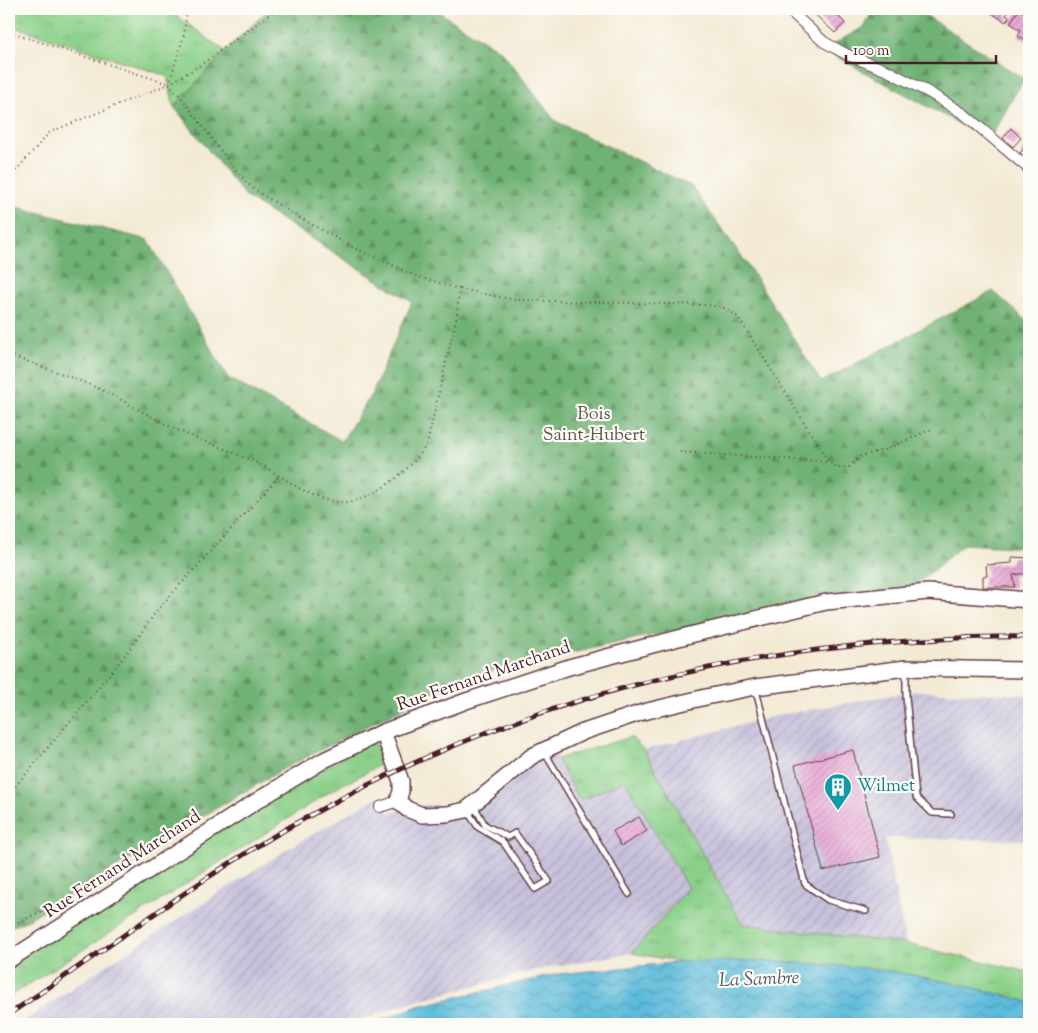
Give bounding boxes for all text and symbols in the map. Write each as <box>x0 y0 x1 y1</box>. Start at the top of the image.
scale bar <box>846 32 996 64</box>
text: 100 m <box>853 41 890 62</box>
park label: Bois Saint-Hubert <box>543 402 645 449</box>
street label: Rue Fernand Marchand <box>394 635 574 719</box>
building icon: Wilmet <box>823 772 853 811</box>
place label: Wilmet <box>857 774 915 800</box>
street label: Rue Fernand Marchand <box>40 805 206 925</box>
water label: La Sambre <box>718 965 800 995</box>

